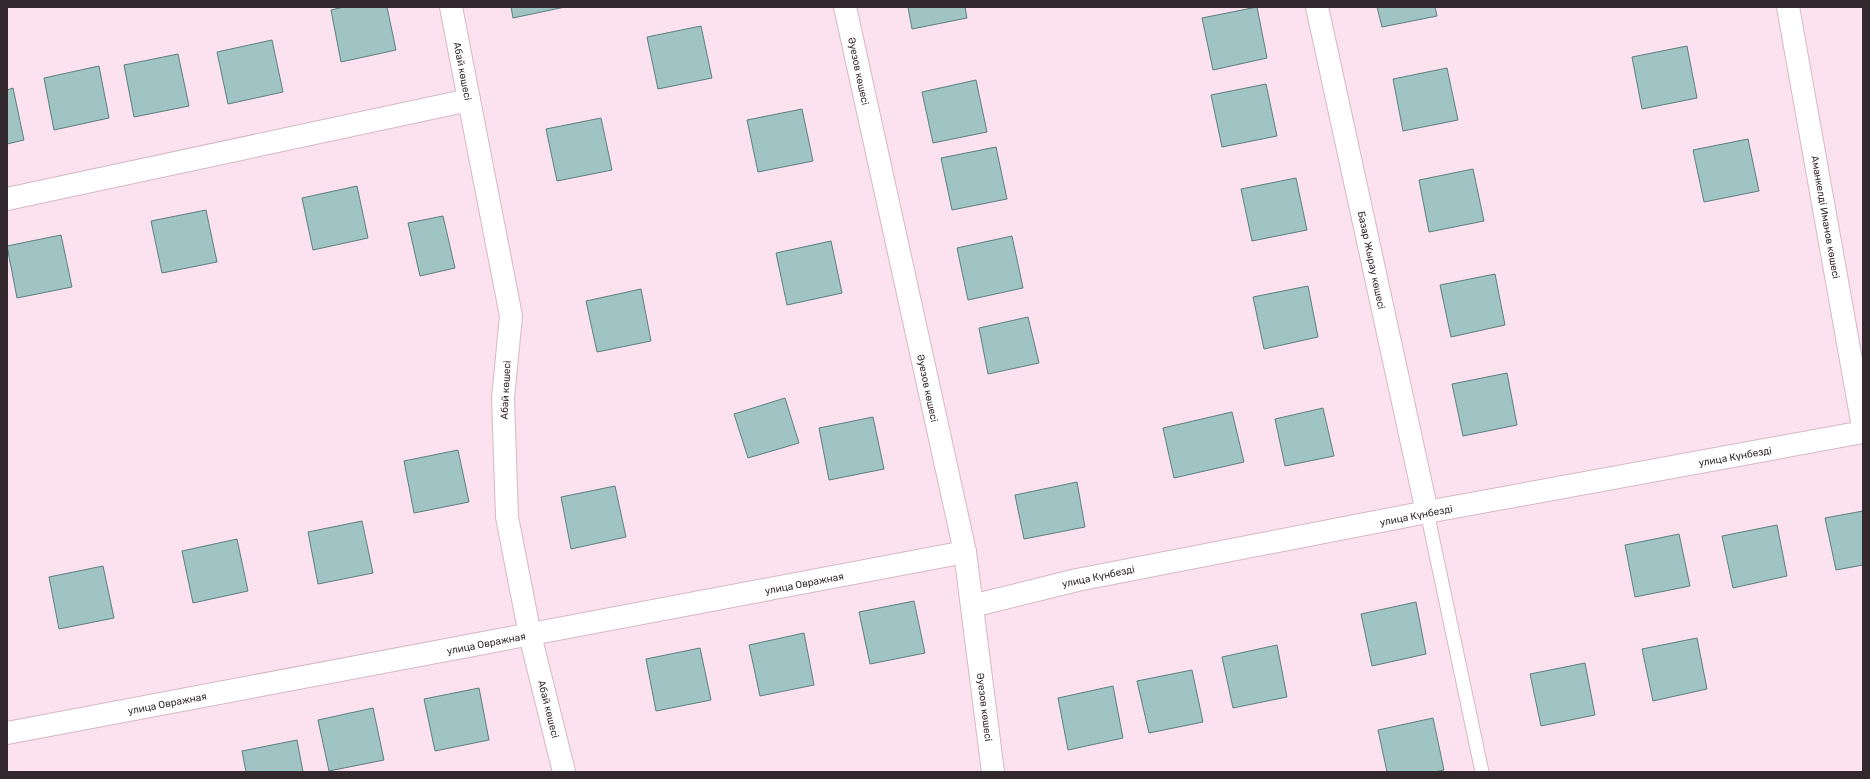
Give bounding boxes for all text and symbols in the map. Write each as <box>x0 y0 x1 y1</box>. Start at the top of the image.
street label: Әуезов көшесі <box>845 36 871 106</box>
street label: Абай көшесі <box>450 41 474 101</box>
street label: Аманкелді Иманов көшесі <box>1808 155 1842 280</box>
street label: Базар Жырау көшесі <box>1355 210 1387 310</box>
street label: Әуезов көшесі <box>914 353 940 423</box>
street label: Абай көшесі <box>498 360 514 420</box>
street label: улица Күнбезді <box>1698 445 1773 469</box>
street label: улица Күнбезді <box>1379 503 1454 529</box>
street label: улица Күнбезді <box>1061 563 1136 591</box>
street label: улица Овражная <box>764 570 845 598</box>
street label: улица Овражная <box>446 630 527 658</box>
street label: Әуезов көшесі <box>974 672 994 742</box>
street label: Абай көшесі <box>535 679 561 739</box>
street label: улица Овражная <box>127 690 208 718</box>

